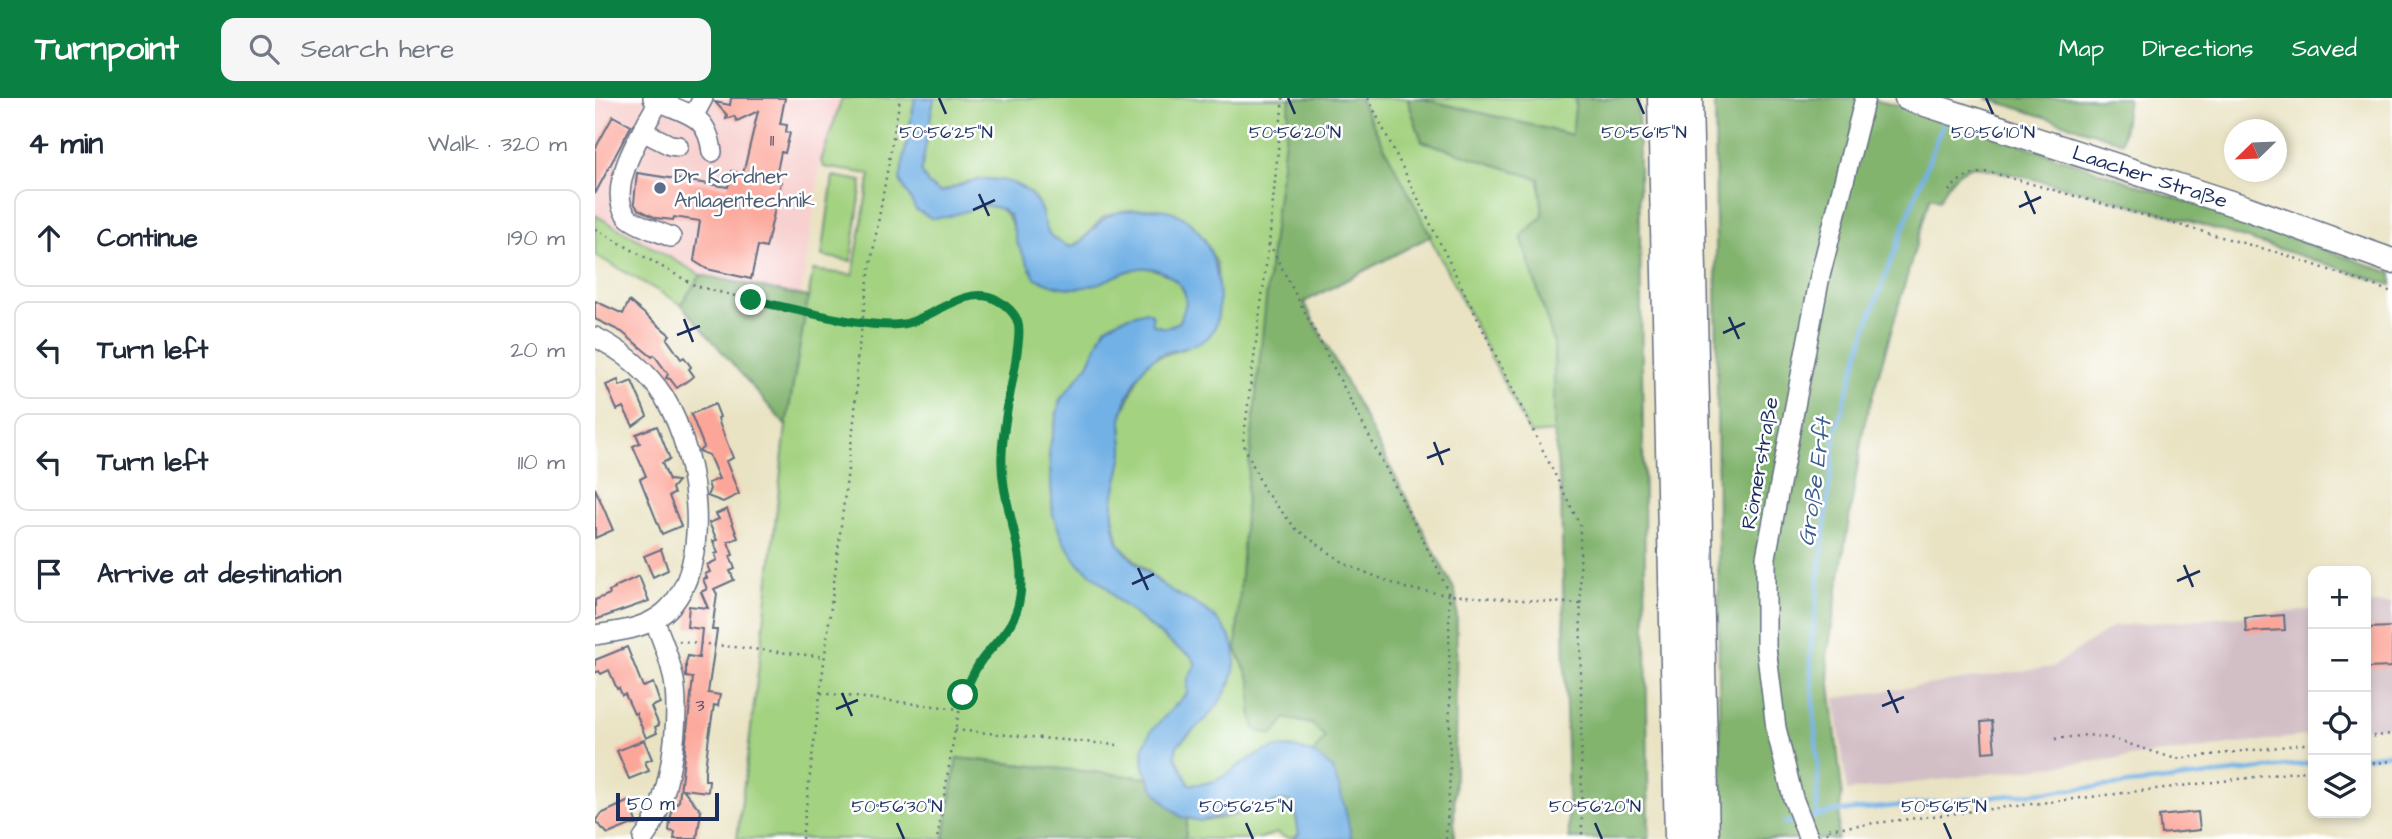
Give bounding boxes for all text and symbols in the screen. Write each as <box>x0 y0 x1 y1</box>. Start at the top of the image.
search box <box>221 18 711 81</box>
text: Turnpoint <box>35 26 179 72</box>
icon: search <box>245 30 283 68</box>
text: Search here <box>301 31 454 67</box>
text: Map <box>2059 32 2104 66</box>
text: Directions <box>2142 32 2254 66</box>
text: Saved <box>2292 32 2357 66</box>
north arrow <box>2224 119 2287 182</box>
text: 50°56'25"N <box>899 120 993 145</box>
text: 50°56'20"N <box>1249 120 1341 145</box>
text: 50°56'15"N <box>1601 120 1687 145</box>
text: 50°56'10"N <box>1951 120 2035 145</box>
text: 4 min <box>28 123 103 165</box>
text: Walk · 320 m <box>428 128 567 160</box>
house number: 11 <box>770 128 774 153</box>
street label: Laacher Straße <box>2069 138 2231 216</box>
place label: Dr Kordner Anlagentechnik <box>674 162 815 217</box>
marker: Dr Kordner Anlagentechnik <box>652 180 668 196</box>
icon: ahead <box>30 219 68 257</box>
text: Continue <box>97 220 198 256</box>
text: 190 m <box>507 222 565 254</box>
route end <box>735 284 766 315</box>
icon: left <box>30 331 68 369</box>
text: Turn left <box>97 332 208 368</box>
text: 20 m <box>510 334 565 366</box>
street label: Römerstraße <box>1734 395 1786 531</box>
water label: Große Erft <box>1790 413 1840 548</box>
icon: left <box>30 443 68 481</box>
text: Turn left <box>97 444 208 480</box>
text: 110 m <box>517 446 565 478</box>
icon: arrive <box>30 555 68 593</box>
text: Arrive at destination <box>97 556 342 592</box>
map controls <box>2308 566 2371 818</box>
button: + <box>2308 566 2371 629</box>
button: − <box>2308 629 2371 692</box>
route start <box>947 679 978 710</box>
button: locate <box>2308 692 2371 755</box>
house number: 3 <box>695 693 705 718</box>
button: layers <box>2308 755 2371 818</box>
scale bar <box>616 790 719 822</box>
text: 50 m <box>627 791 675 818</box>
text: 50°56'30"N <box>851 794 943 819</box>
text: 50°56'25"N <box>1199 794 1293 819</box>
text: 50°56'20"N <box>1549 794 1641 819</box>
text: 50°56'15"N <box>1901 794 1987 819</box>

